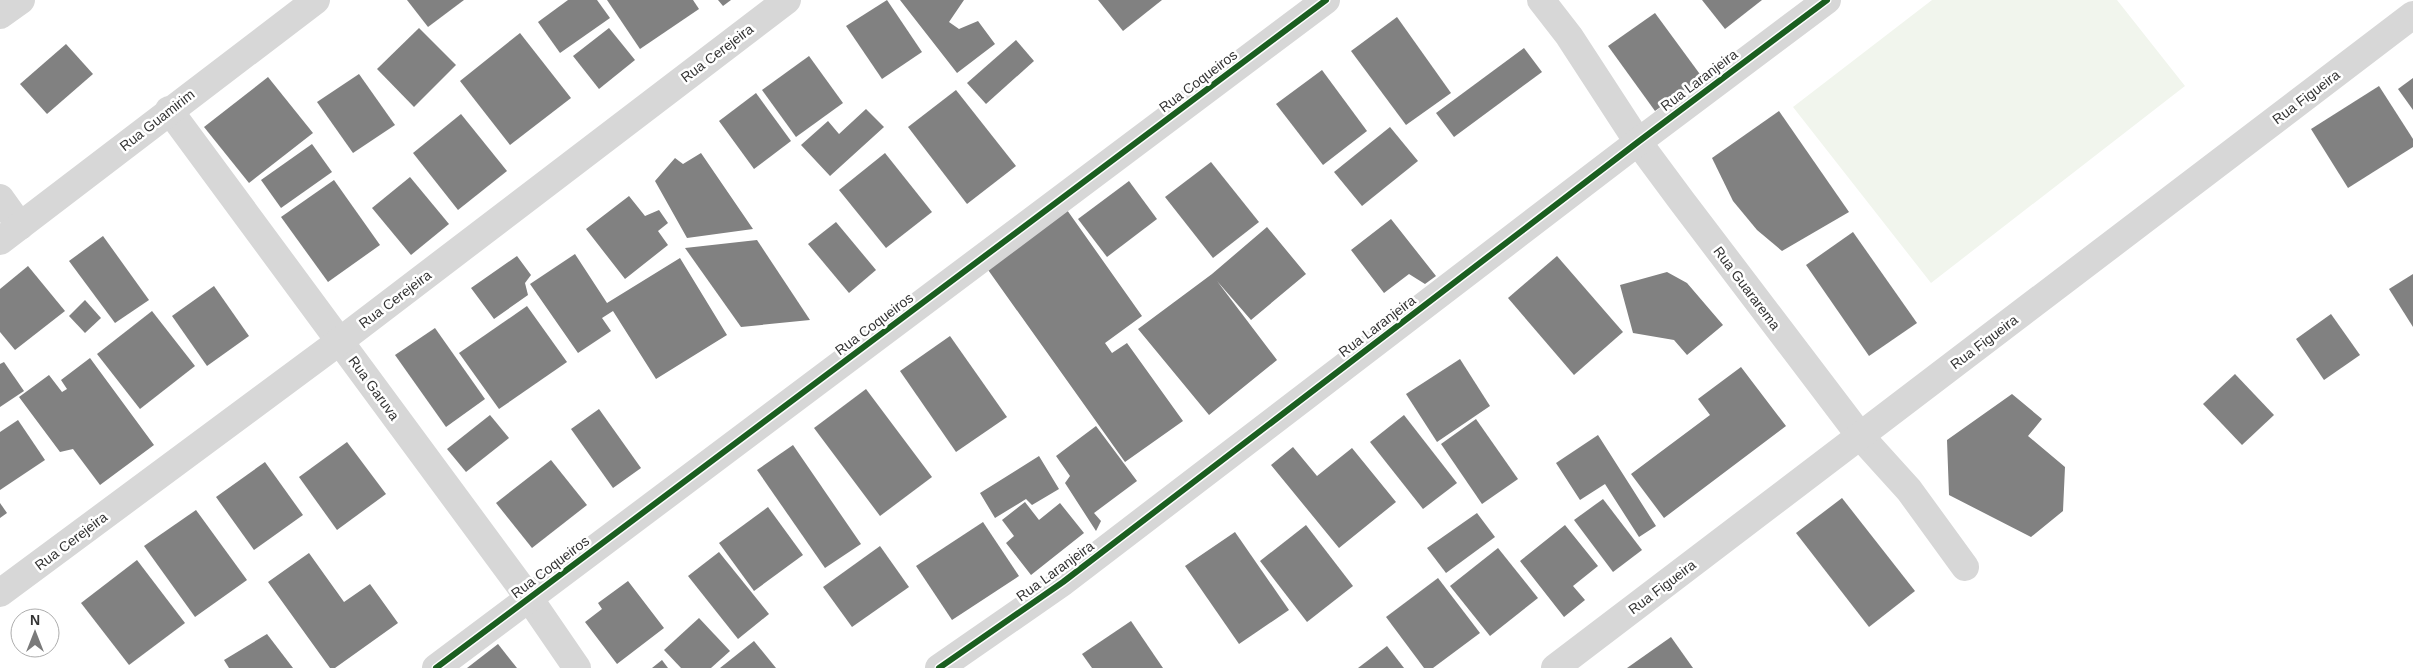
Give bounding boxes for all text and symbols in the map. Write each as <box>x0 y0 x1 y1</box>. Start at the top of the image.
street label: Rua Cerejeira <box>678 20 756 85</box>
street label: Rua Laranjeira <box>1658 46 1741 114</box>
street label: Rua Coqueiros <box>1156 47 1240 115</box>
street label: Rua Figueira <box>2269 66 2343 128</box>
street label: Rua Guamirim <box>117 86 197 154</box>
street label: Rua Guararema <box>1710 243 1784 333</box>
street label: Rua Cerejeira <box>356 266 434 331</box>
street label: Rua Coqueiros <box>832 290 916 358</box>
street label: Rua Laranjeira <box>1336 292 1419 360</box>
street label: Rua Figueira <box>1947 311 2021 373</box>
street label: Rua Garuva <box>345 353 403 423</box>
street label: Rua Cerejeira <box>32 508 110 573</box>
street label: Rua Coqueiros <box>508 533 592 601</box>
street label: Rua Laranjeira <box>1013 537 1097 604</box>
street label: Rua Figueira <box>1625 556 1699 618</box>
north arrow <box>10 608 60 658</box>
text: N <box>30 612 40 628</box>

